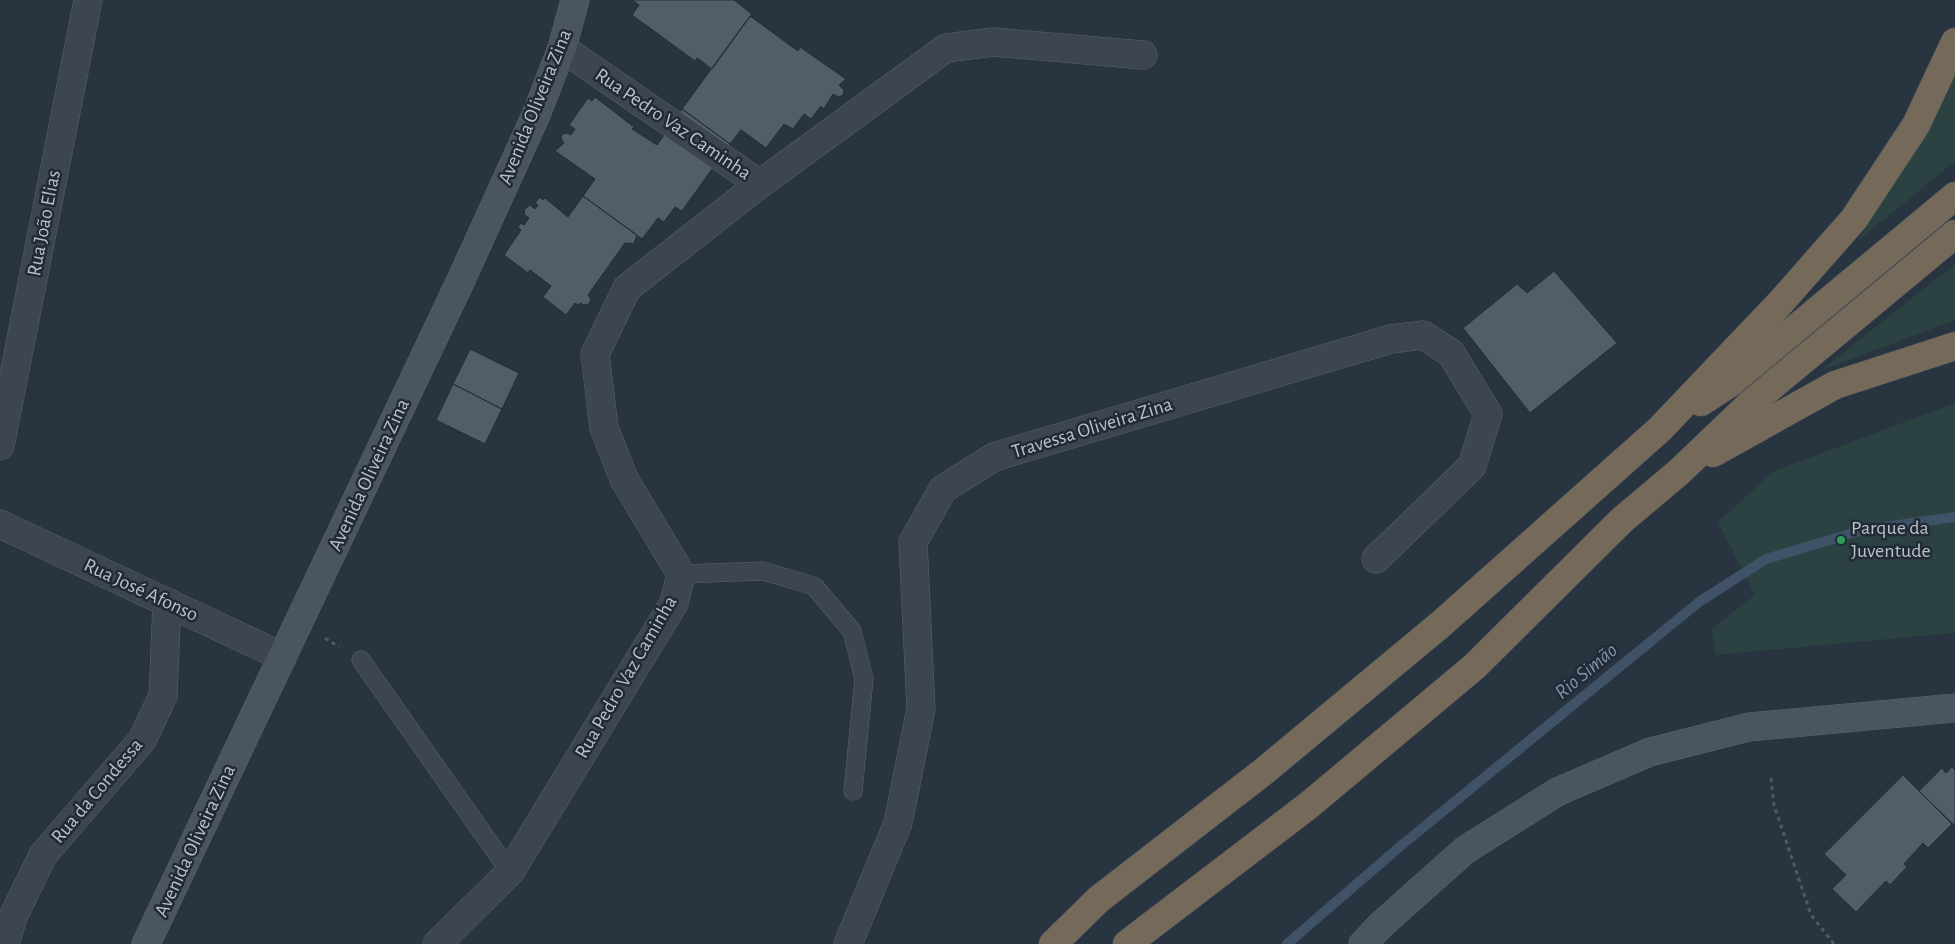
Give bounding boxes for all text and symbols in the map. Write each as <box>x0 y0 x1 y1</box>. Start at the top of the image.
street label: Avenida Oliveira Zina <box>495 27 575 187</box>
street label: Rua Pedro Vaz Caminha <box>591 64 755 184</box>
street label: Rua João Elias <box>24 168 64 278</box>
street label: Travessa Oliveira Zina <box>1009 394 1175 462</box>
street label: Avenida Oliveira Zina <box>325 396 413 554</box>
place label: Parque da Juventude <box>1851 518 1931 561</box>
marker: Parque da Juventude <box>1835 534 1847 546</box>
street label: Rua José Afonso <box>81 555 201 625</box>
street label: Rua Pedro Vaz Caminha <box>571 593 681 761</box>
water label: Rio Simão <box>1551 639 1621 703</box>
street label: Rua da Condessa <box>48 735 146 847</box>
street label: Avenida Oliveira Zina <box>151 762 239 920</box>

